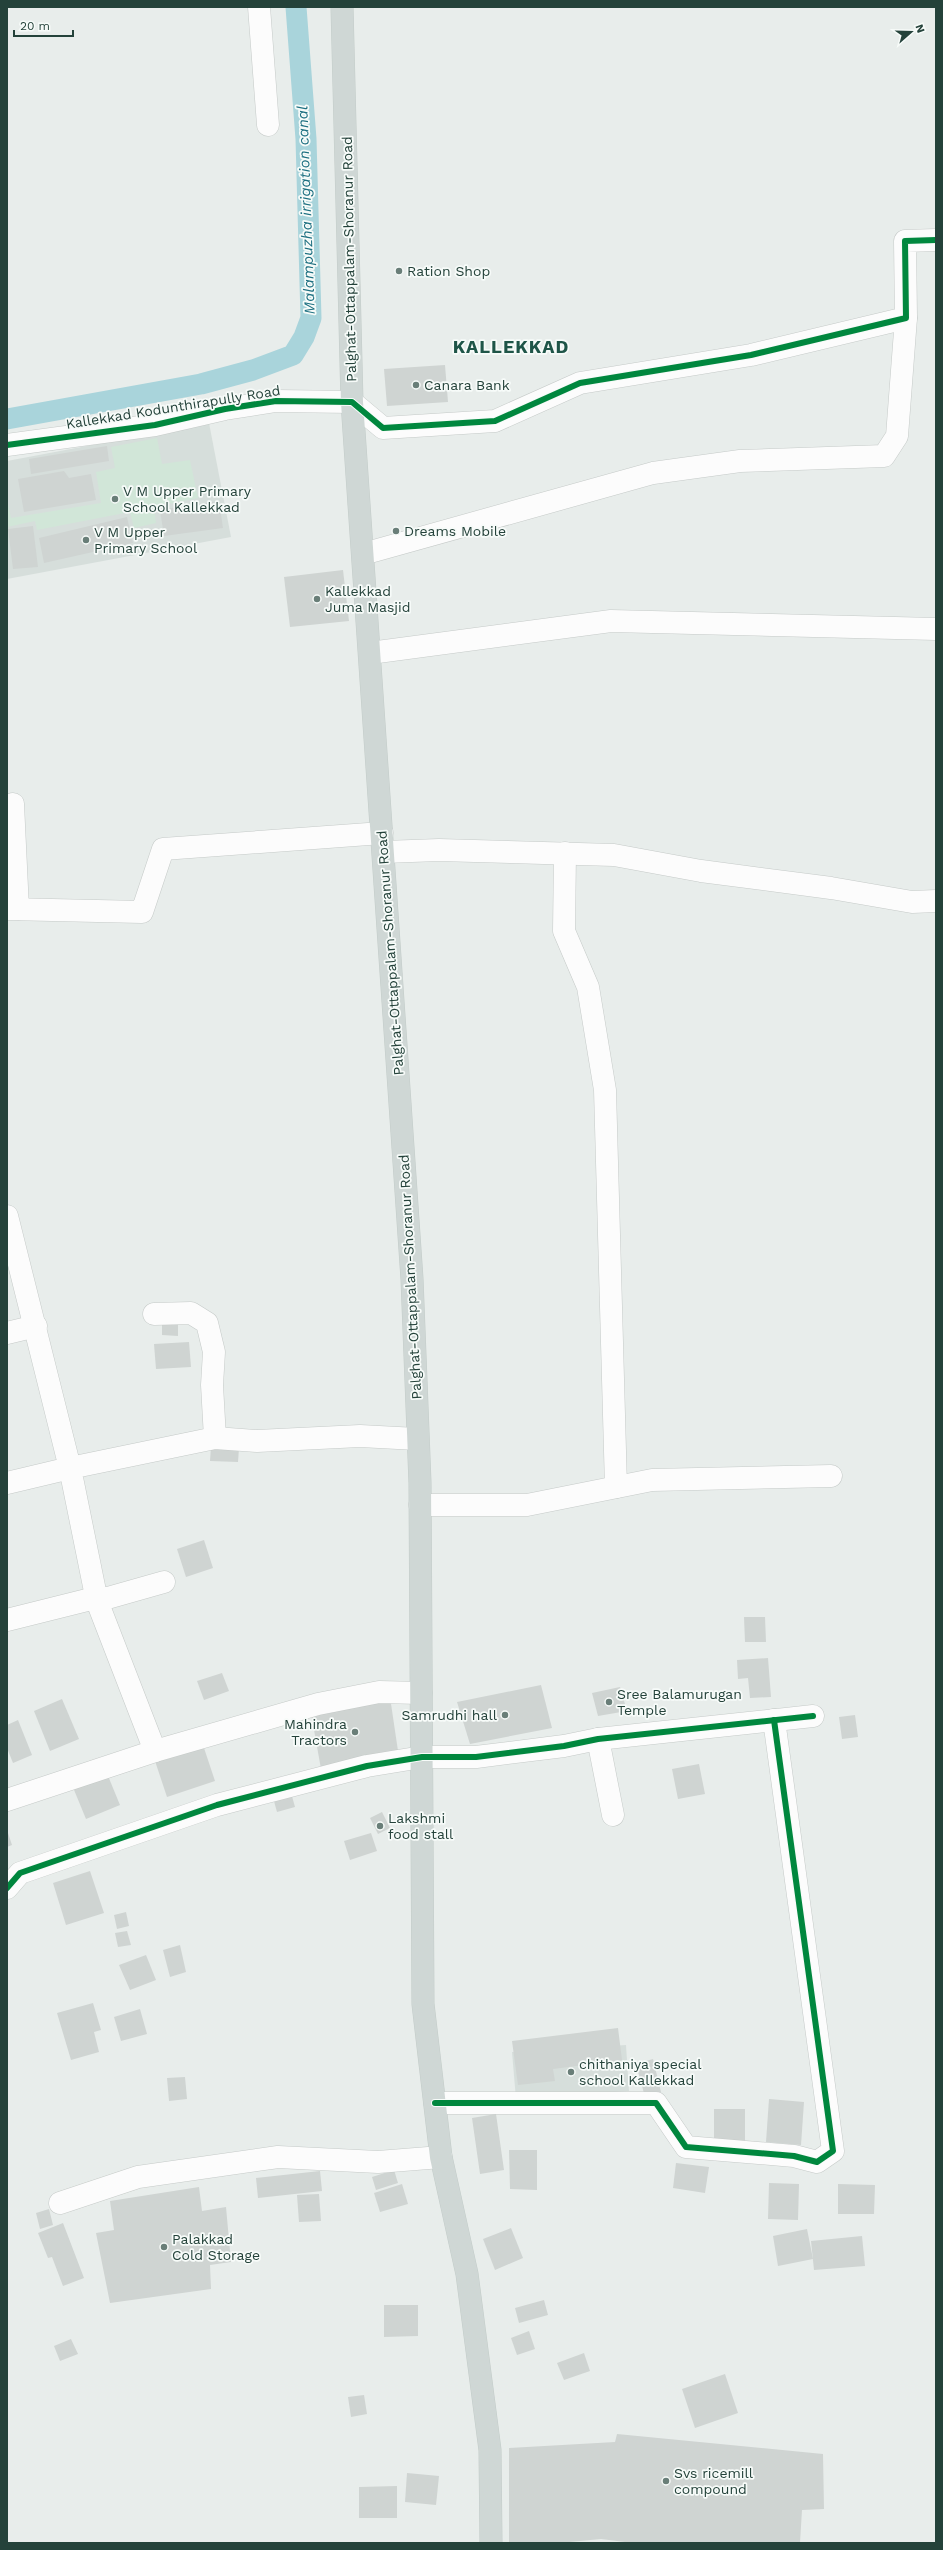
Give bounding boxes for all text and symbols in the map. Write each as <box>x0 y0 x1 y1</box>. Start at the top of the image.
scale bar <box>14 12 73 38</box>
north arrow <box>891 12 931 52</box>
text: 20 m <box>20 19 50 33</box>
text: N <box>912 23 927 35</box>
water label: Malampuzha irrigation canal <box>293 105 319 315</box>
street label: Palghat-Ottappalam-Shoranur Road <box>339 136 359 382</box>
place label: Ration Shop <box>407 263 490 279</box>
marker: Ration Shop <box>394 266 404 276</box>
district label: KALLEKKAD <box>453 336 569 357</box>
place label: Canara Bank <box>424 377 510 393</box>
marker: Canara Bank <box>411 380 421 390</box>
street label: Kallekkad Kodunthirapully Road <box>65 382 281 432</box>
place label: V M Upper Primary School Kallekkad <box>123 483 252 515</box>
marker: V M Upper Primary School Kallekkad <box>110 494 120 504</box>
place label: Dreams Mobile <box>404 523 506 539</box>
place label: V M Upper Primary School <box>94 524 198 556</box>
marker: Dreams Mobile <box>391 526 401 536</box>
marker: V M Upper Primary School <box>81 535 91 545</box>
place label: Kallekkad Juma Masjid <box>325 583 411 615</box>
marker: Kallekkad Juma Masjid <box>312 594 322 604</box>
street label: Palghat-Ottappalam-Shoranur Road <box>373 830 407 1076</box>
street label: Palghat-Ottappalam-Shoranur Road <box>396 1154 424 1400</box>
place label: Sree Balamurugan Temple <box>617 1686 742 1718</box>
marker: Sree Balamurugan Temple <box>604 1697 614 1707</box>
place label: Samrudhi hall <box>401 1707 498 1723</box>
marker: Samrudhi hall <box>500 1710 510 1720</box>
place label: Mahindra Tractors <box>284 1716 347 1748</box>
marker: Mahindra Tractors <box>350 1727 360 1737</box>
place label: Lakshmi food stall <box>388 1810 454 1842</box>
marker: Lakshmi food stall <box>375 1821 385 1831</box>
place label: chithaniya special school Kallekkad <box>579 2056 702 2088</box>
marker: chithaniya special school Kallekkad <box>566 2067 576 2077</box>
place label: Palakkad Cold Storage <box>172 2231 260 2263</box>
marker: Palakkad Cold Storage <box>159 2242 169 2252</box>
place label: Svs ricemill compound <box>674 2465 754 2497</box>
marker: Svs ricemill compound <box>661 2476 671 2486</box>

